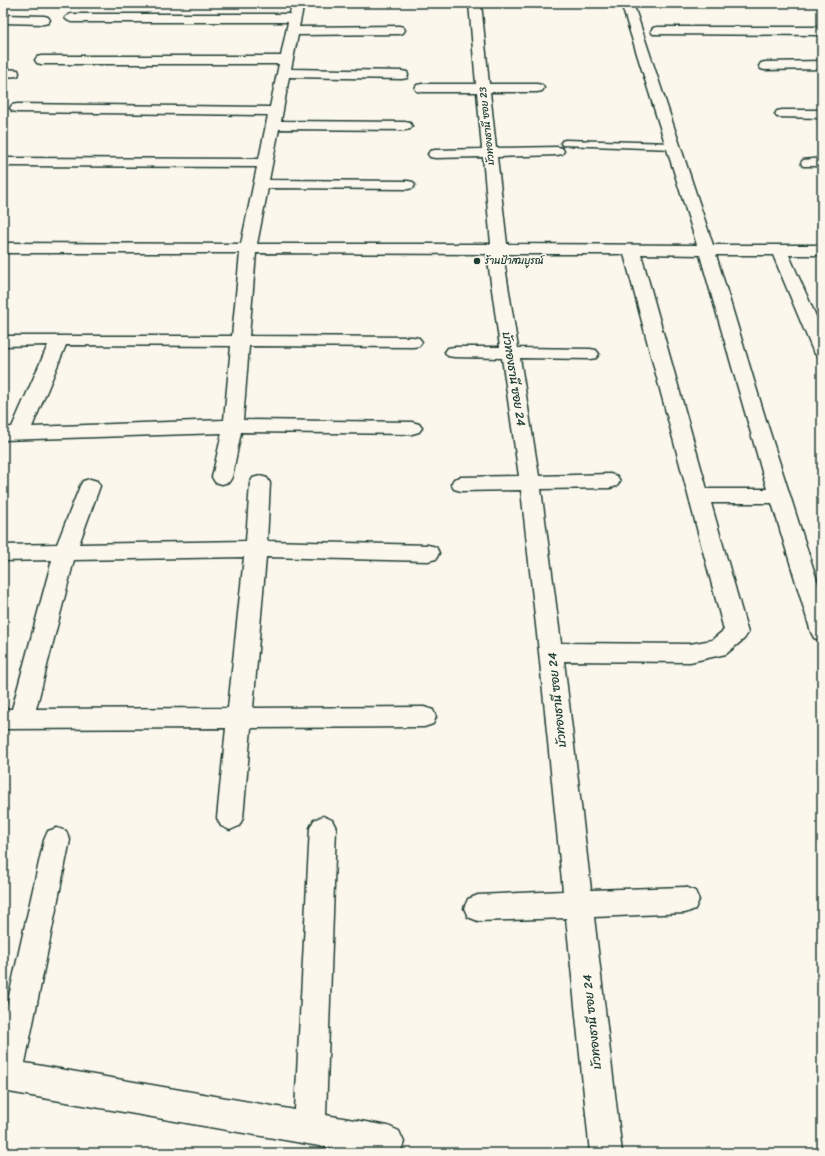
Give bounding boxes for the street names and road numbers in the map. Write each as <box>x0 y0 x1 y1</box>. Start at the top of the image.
street label: บัวทองธานี ซอย 23 <box>474 85 500 166</box>
street label: บัวทองธานี ซอย 24 <box>496 330 532 428</box>
street label: บัวทองธานี ซอย 24 <box>541 651 573 749</box>
street label: บัวทองธานี ซอย 24 <box>576 973 608 1071</box>

